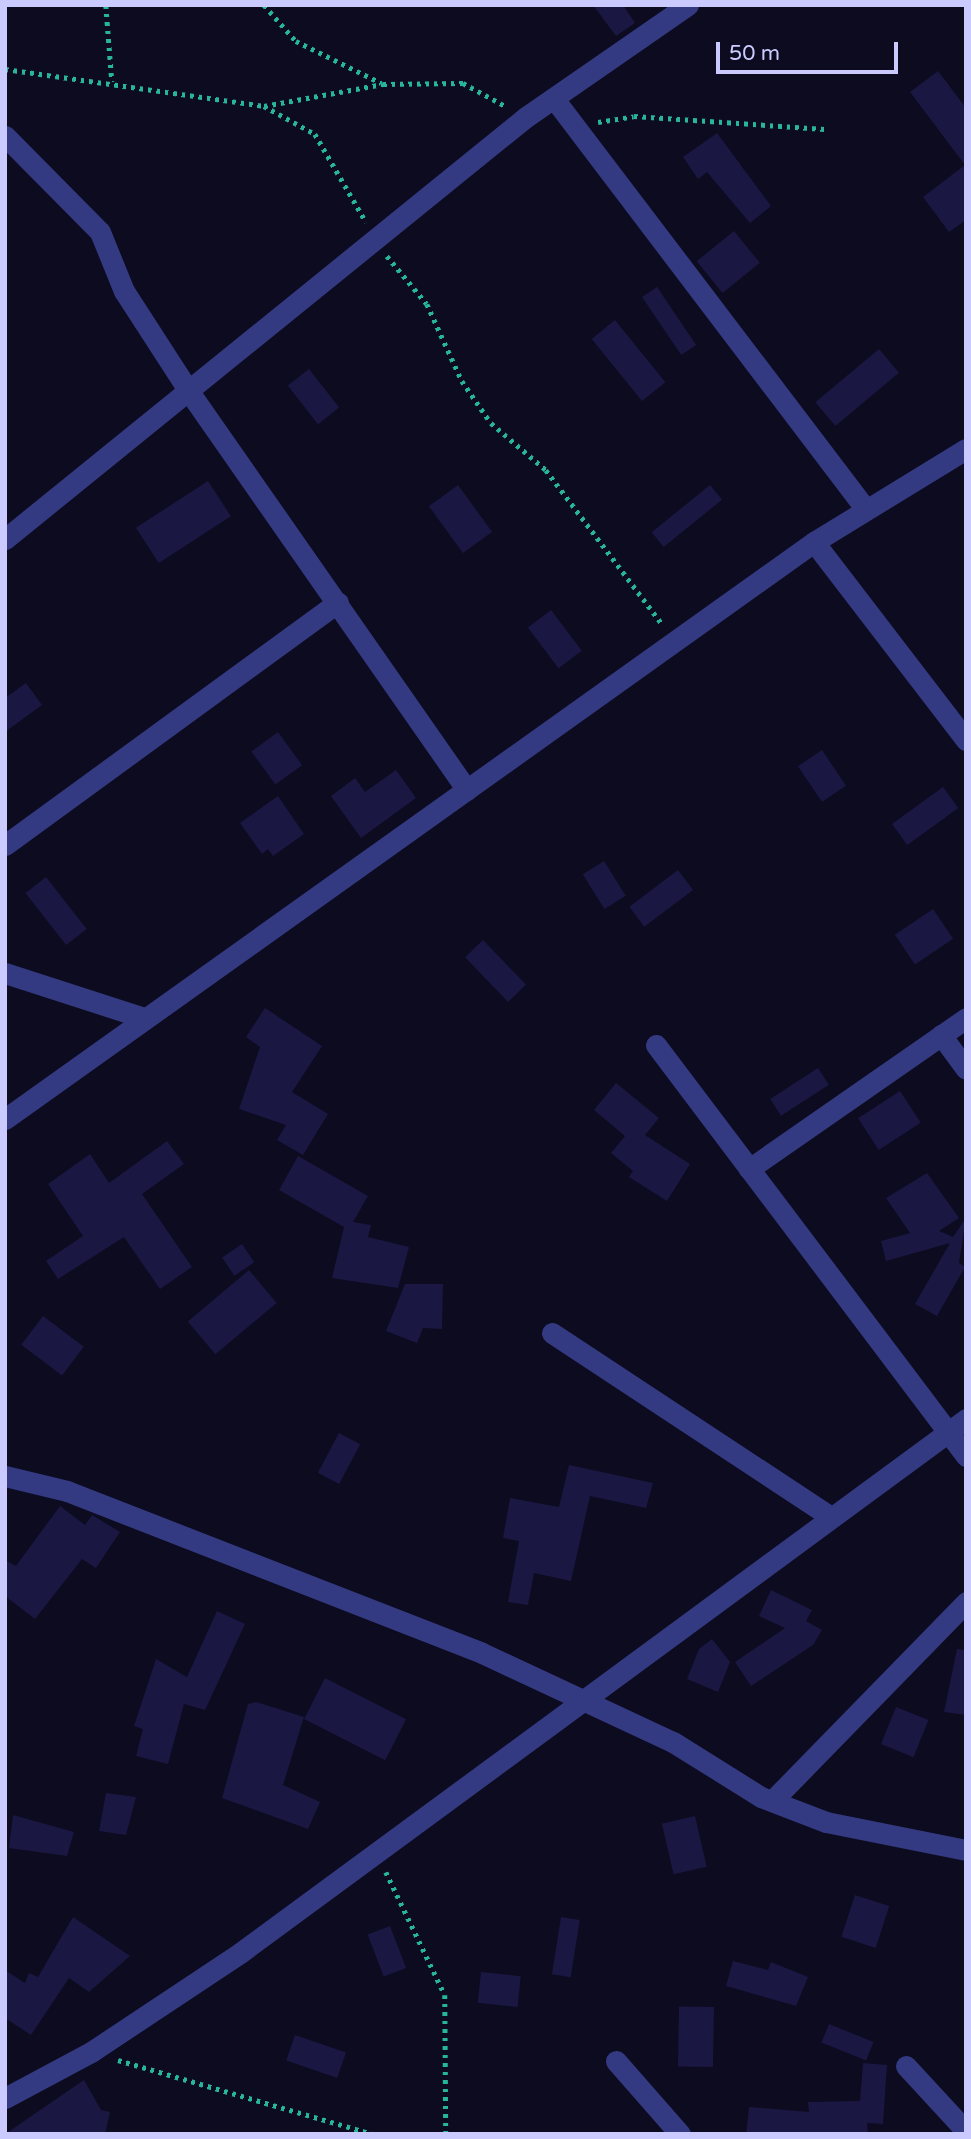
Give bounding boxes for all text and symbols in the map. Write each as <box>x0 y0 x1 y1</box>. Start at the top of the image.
scale bar <box>719 28 901 72</box>
text: 50 m <box>729 41 780 66</box>

